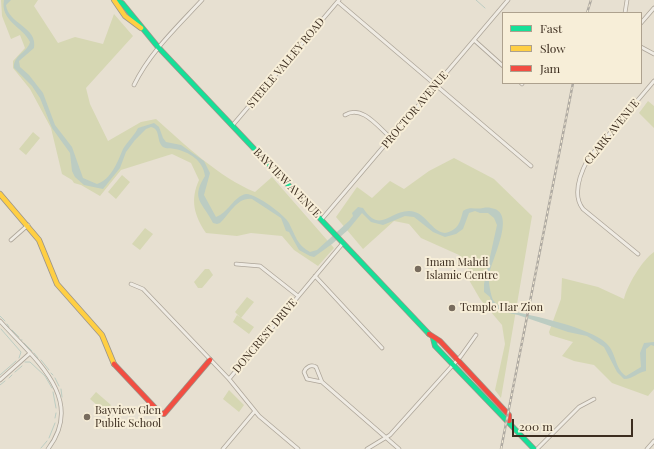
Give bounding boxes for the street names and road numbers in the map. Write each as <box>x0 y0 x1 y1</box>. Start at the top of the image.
street label: STEELE VALLEY ROAD <box>244 15 328 111</box>
street label: PROCTOR AVENUE <box>379 69 451 151</box>
street label: CLARK AVENUE <box>582 97 642 167</box>
street label: BAYVIEW AVENUE <box>250 145 324 221</box>
street label: DONCREST DRIVE <box>230 296 300 376</box>

